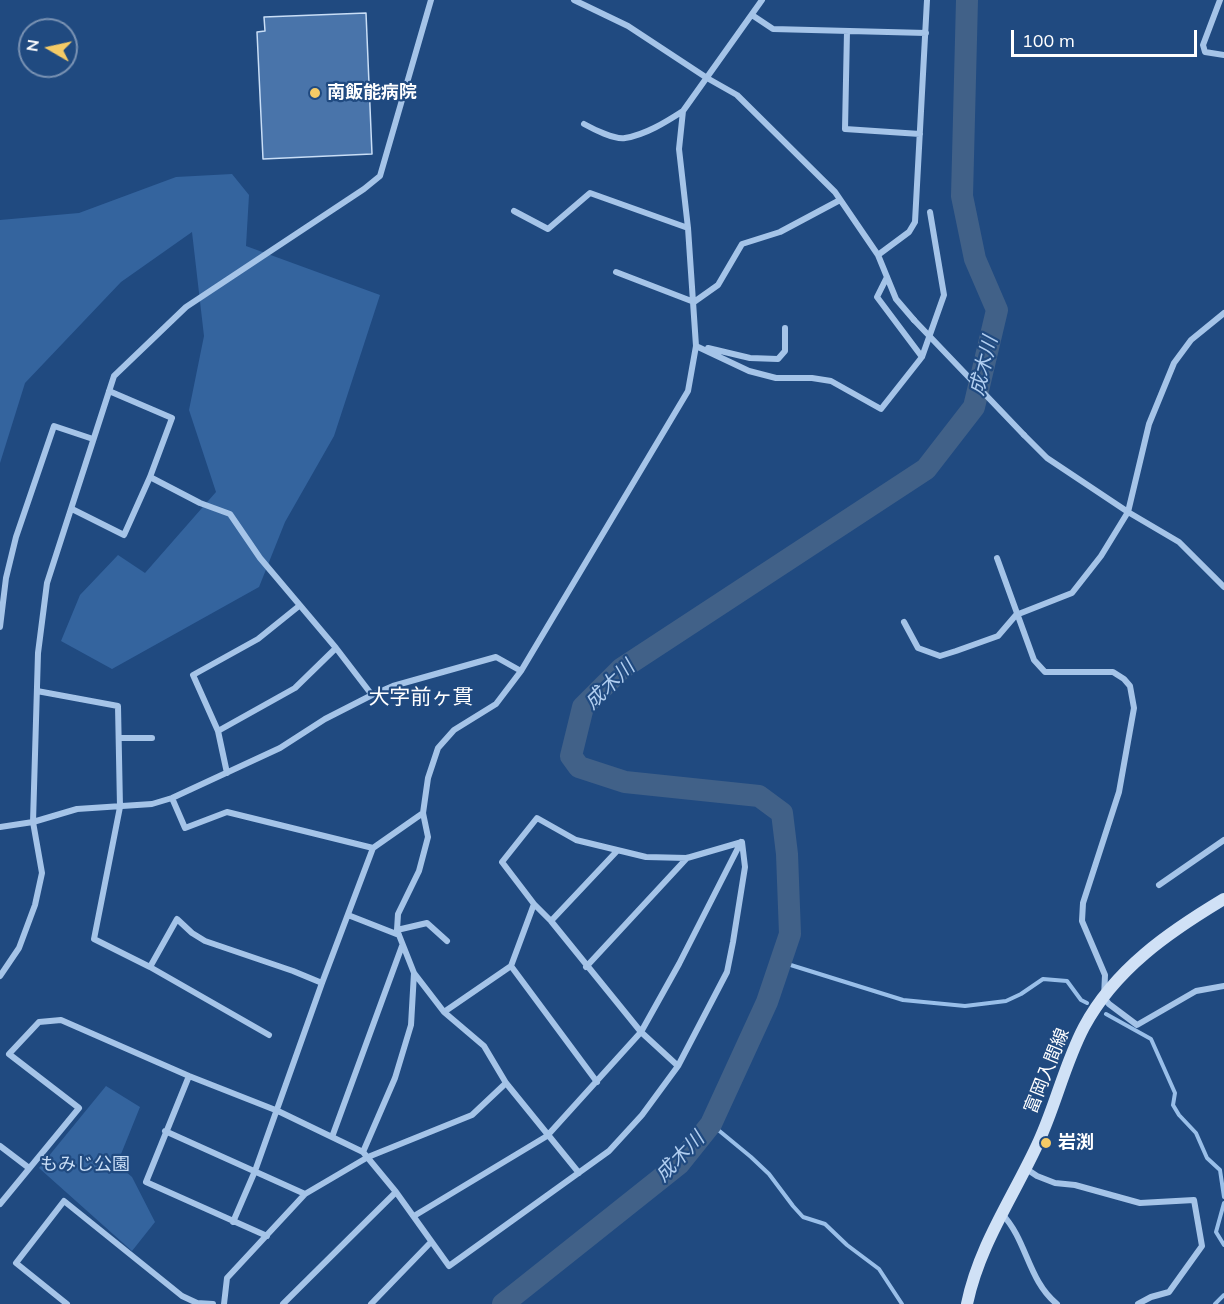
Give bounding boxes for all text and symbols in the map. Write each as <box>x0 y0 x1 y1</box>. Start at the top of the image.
north arrow <box>18 18 78 78</box>
scale bar <box>1014 18 1200 56</box>
text: 100 m <box>1022 29 1075 52</box>
text: N <box>21 38 43 53</box>
place label: 南飯能病院 <box>327 82 417 104</box>
marker: 南飯能病院 <box>308 86 322 100</box>
water label: 成木川 <box>965 334 1003 398</box>
water label: 成木川 <box>580 656 640 714</box>
district label: 大字前ヶ貫 <box>369 685 473 711</box>
street label: 富岡入間線 <box>1020 1025 1074 1117</box>
water label: 成木川 <box>651 1127 709 1187</box>
place label: 岩渕 <box>1058 1132 1094 1154</box>
marker: 岩渕 <box>1039 1136 1053 1150</box>
park label: もみじ公園 <box>40 1154 130 1176</box>

